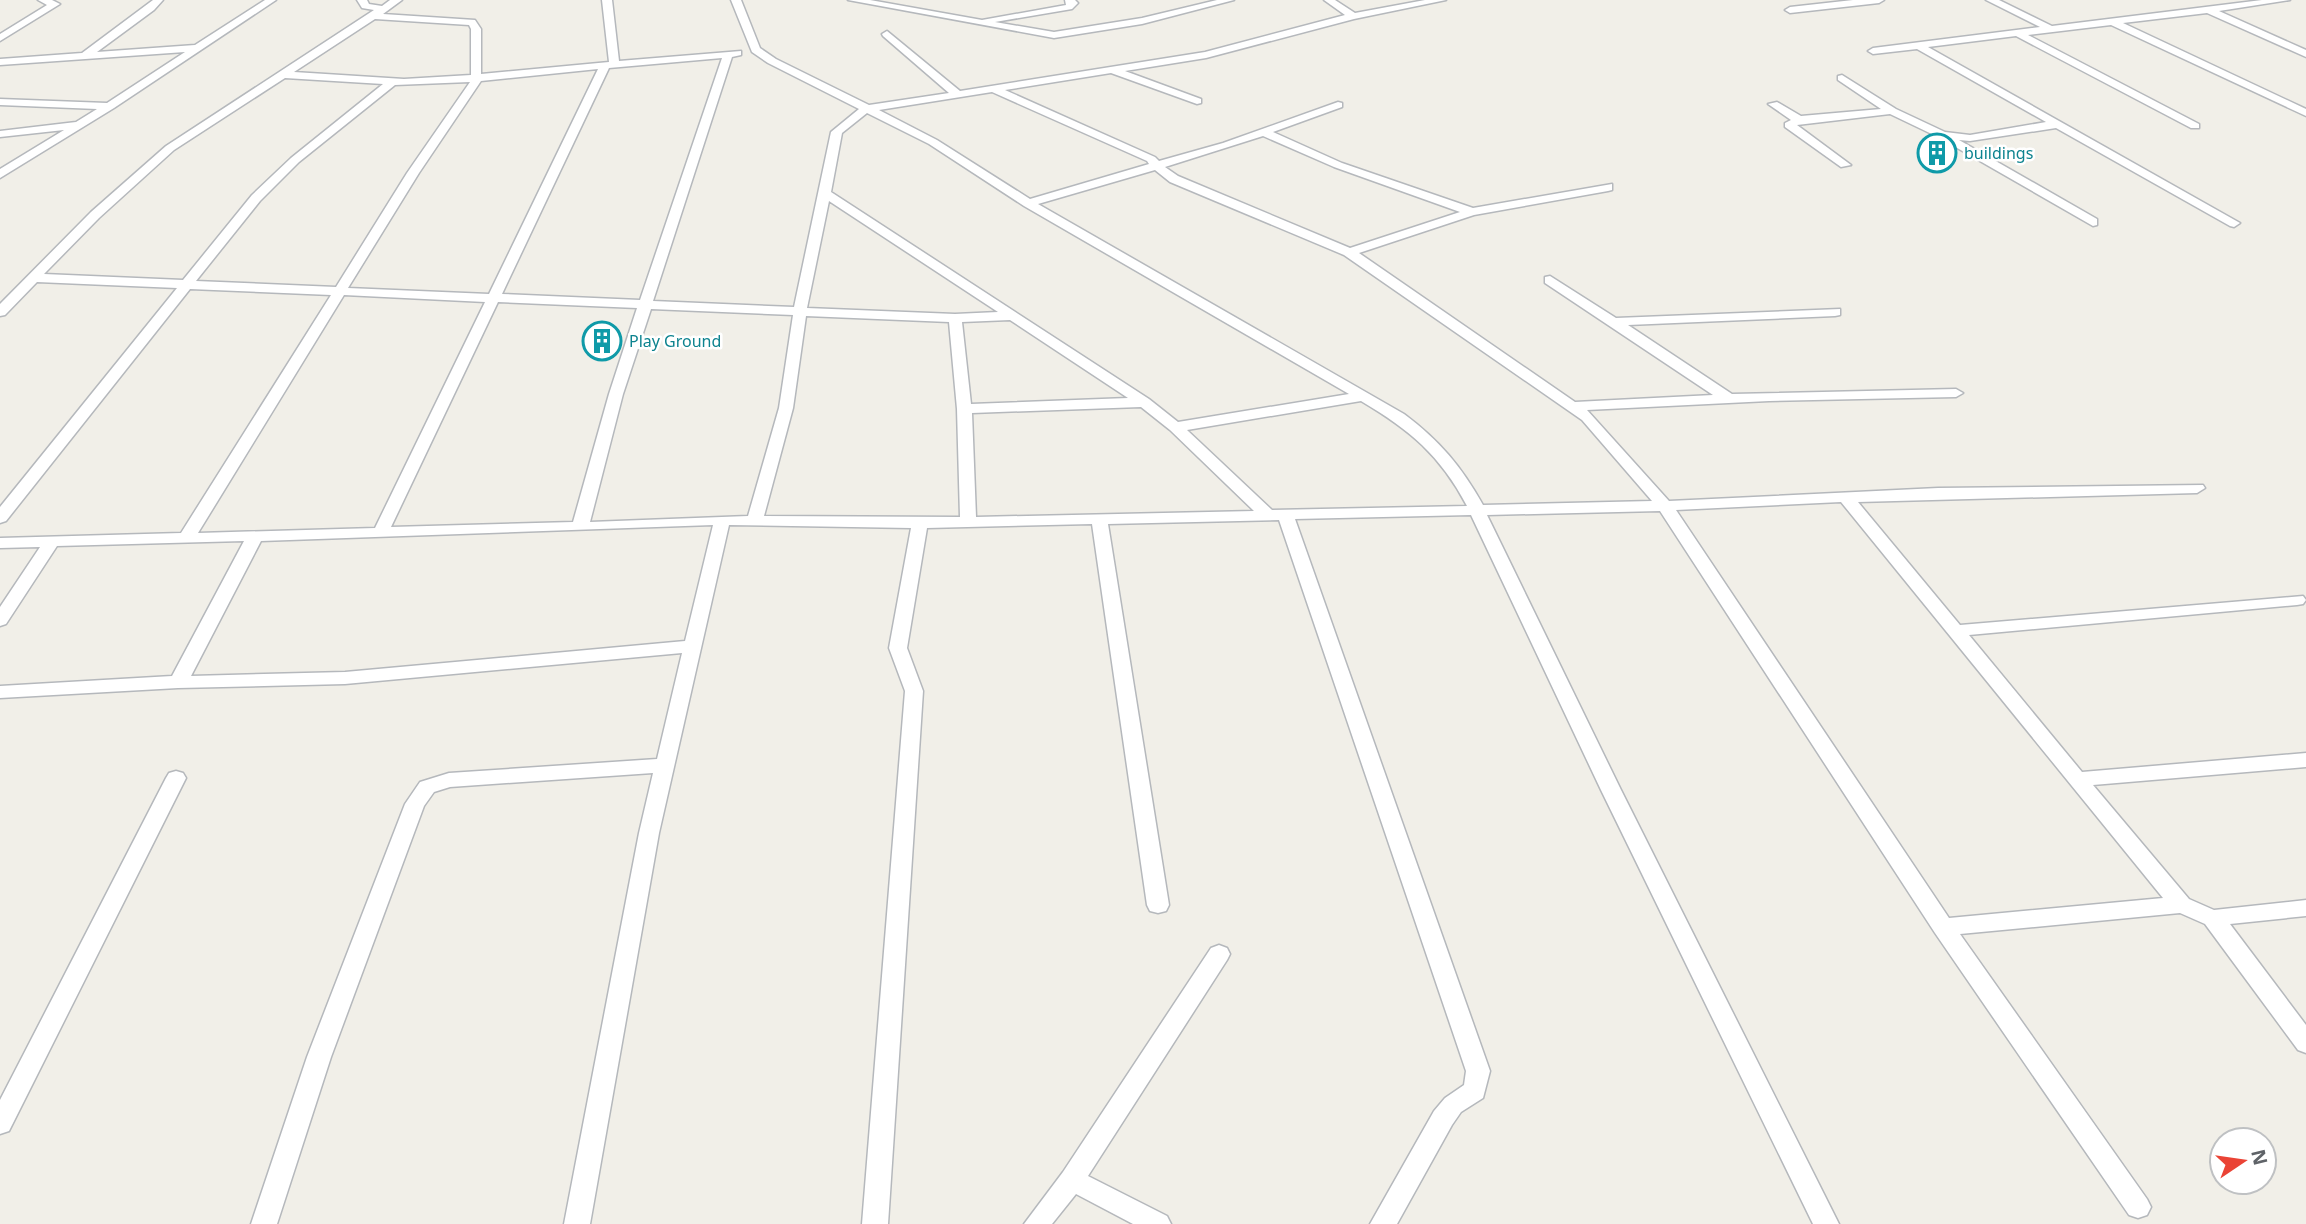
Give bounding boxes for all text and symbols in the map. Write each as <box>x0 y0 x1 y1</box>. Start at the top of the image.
building icon: buildings <box>1916 132 1958 174</box>
place label: buildings <box>1964 142 2033 164</box>
building icon: Play Ground <box>581 320 623 362</box>
place label: Play Ground <box>629 330 721 352</box>
north arrow <box>2208 1126 2278 1196</box>
text: N <box>2245 1147 2274 1168</box>

